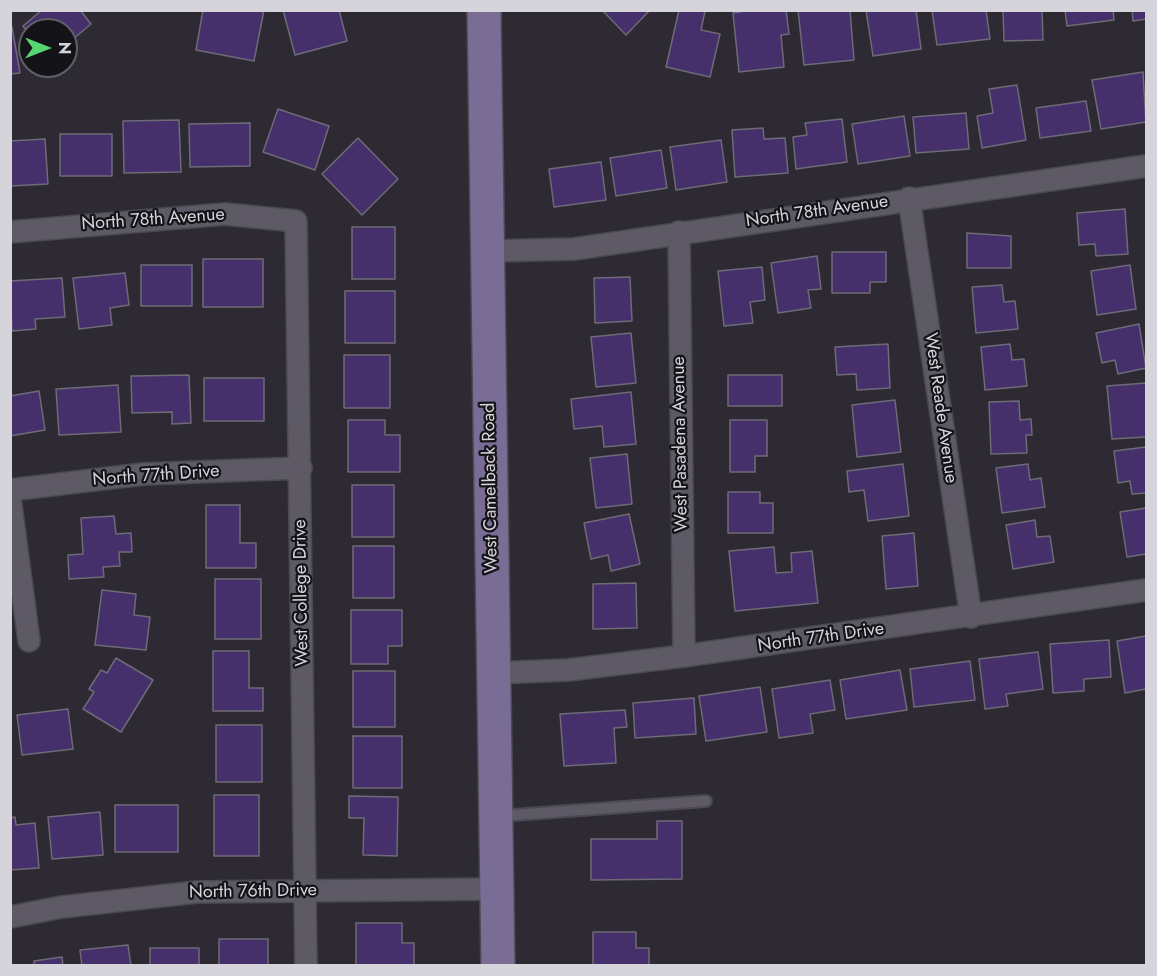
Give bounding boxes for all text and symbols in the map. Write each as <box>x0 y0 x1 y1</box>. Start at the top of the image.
north arrow <box>18 18 78 78</box>
text: N <box>53 42 76 54</box>
street label: North 78th Avenue <box>744 191 890 233</box>
street label: North 78th Avenue <box>81 204 225 236</box>
street label: West Reade Avenue <box>919 331 961 485</box>
street label: West Pasadena Avenue <box>669 356 693 532</box>
street label: West Camelback Road <box>479 402 503 574</box>
street label: North 77th Drive <box>92 461 220 491</box>
street label: West College Drive <box>290 519 314 667</box>
street label: North 77th Drive <box>757 618 885 658</box>
street label: North 76th Drive <box>189 880 317 904</box>

